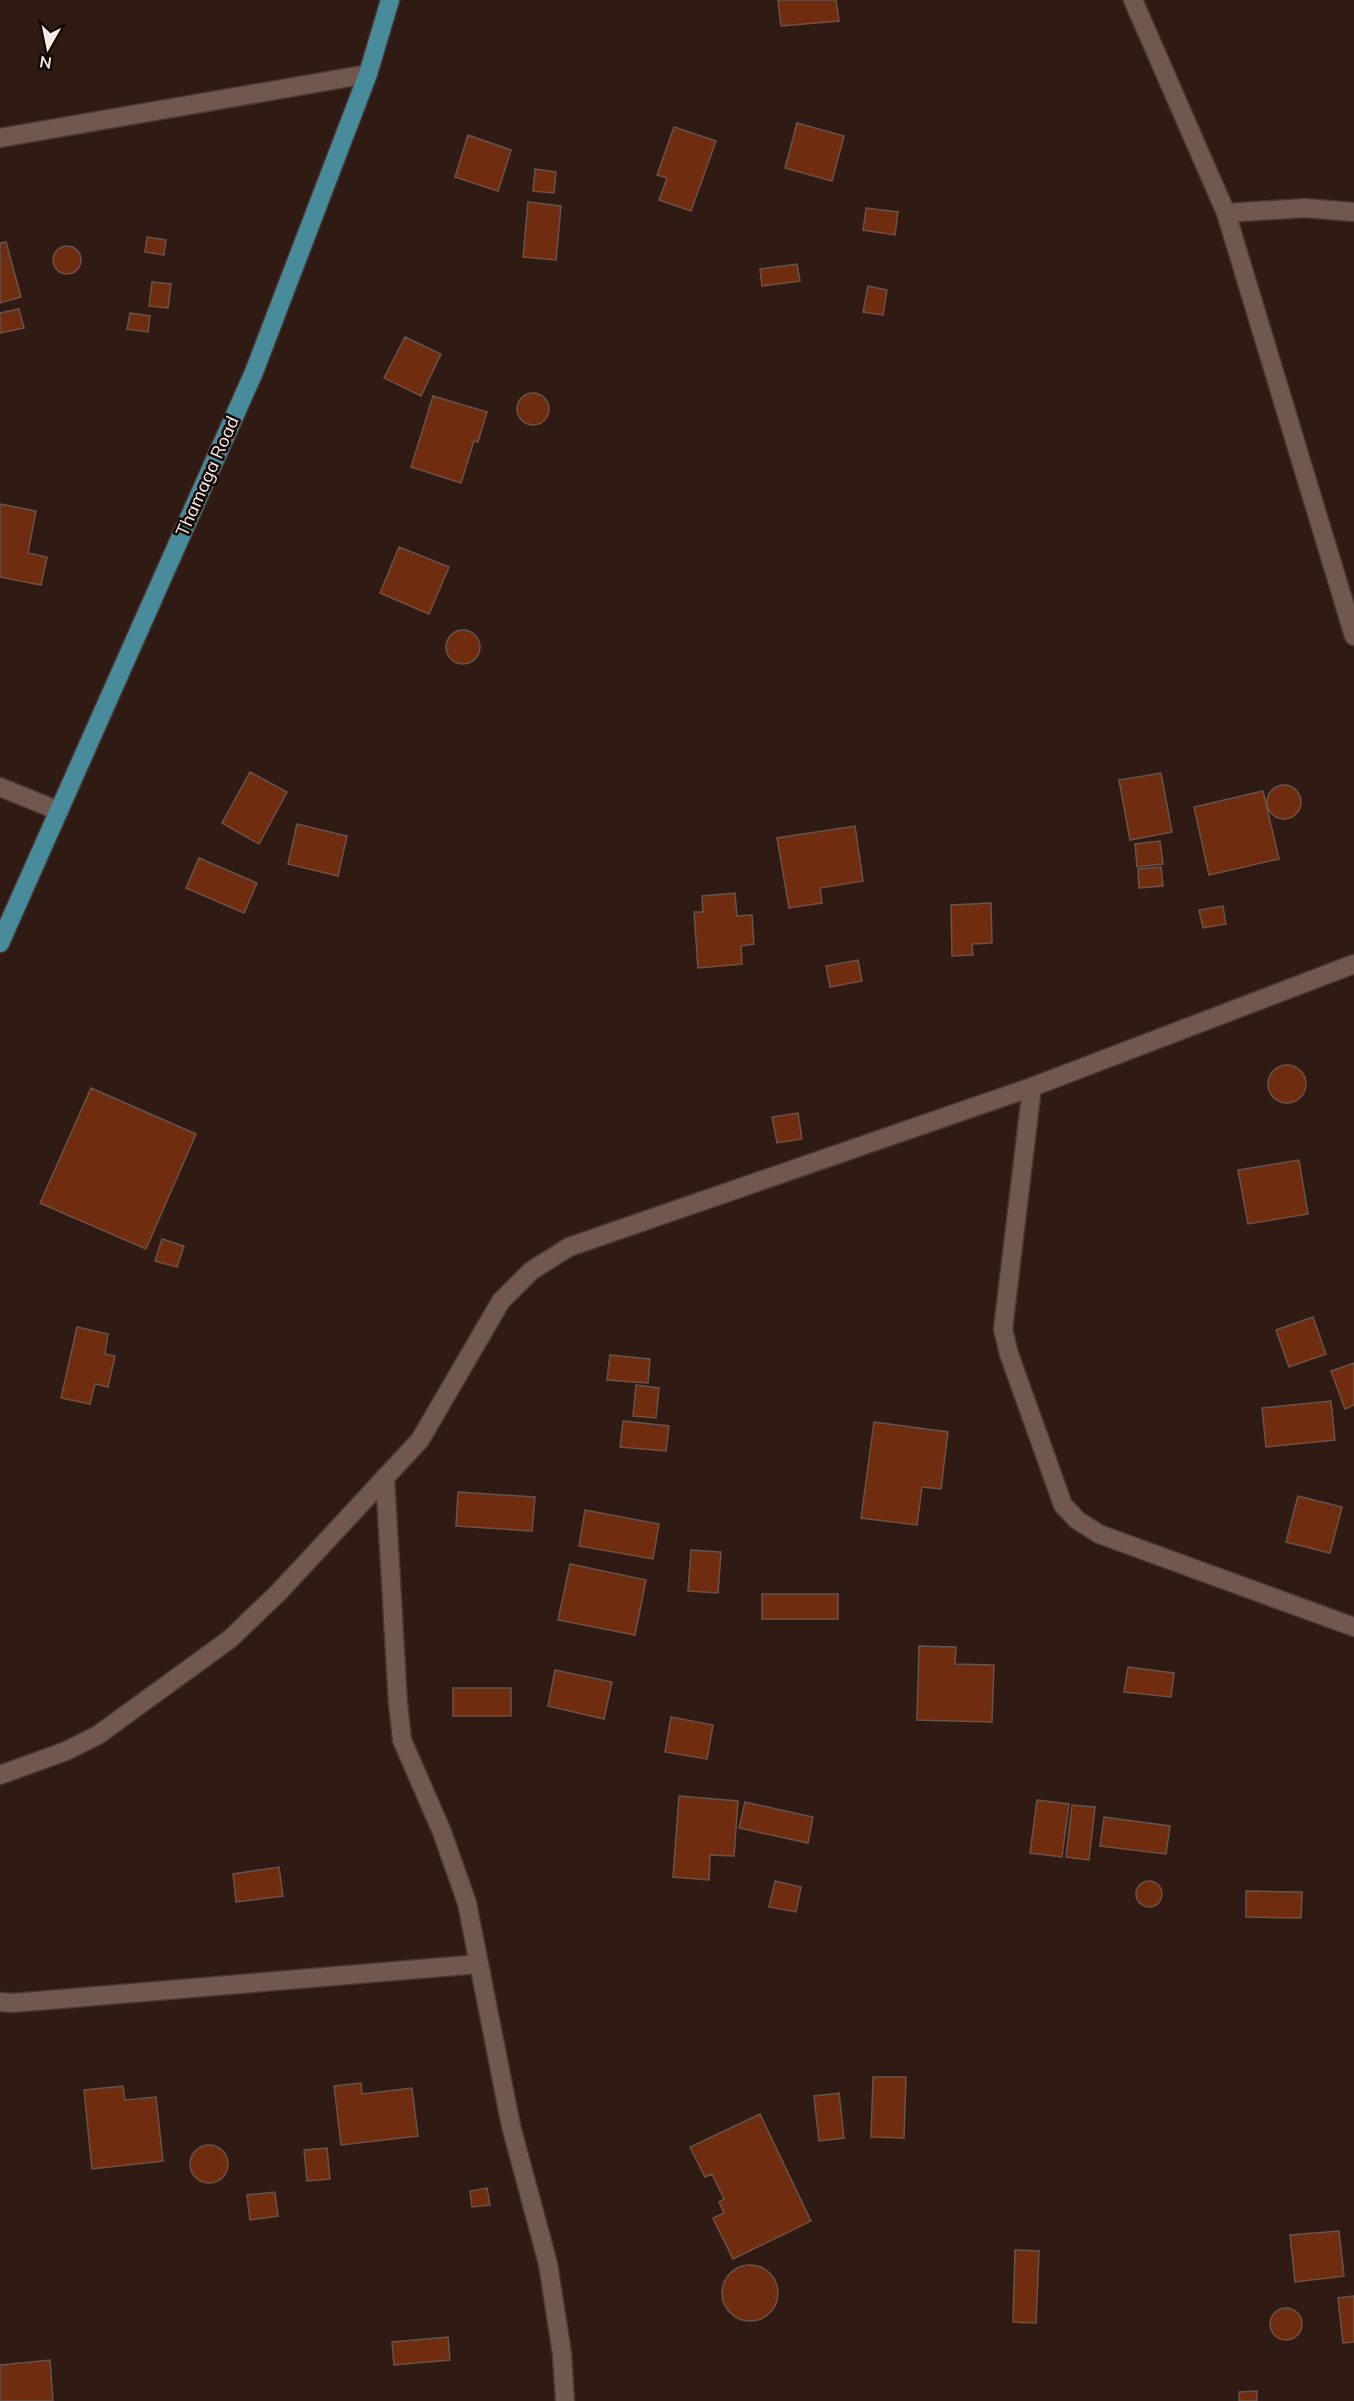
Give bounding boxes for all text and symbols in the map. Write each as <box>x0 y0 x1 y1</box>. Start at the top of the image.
north arrow <box>18 18 78 78</box>
text: N <box>38 52 53 74</box>
street label: Thamaga Road <box>170 412 244 540</box>

